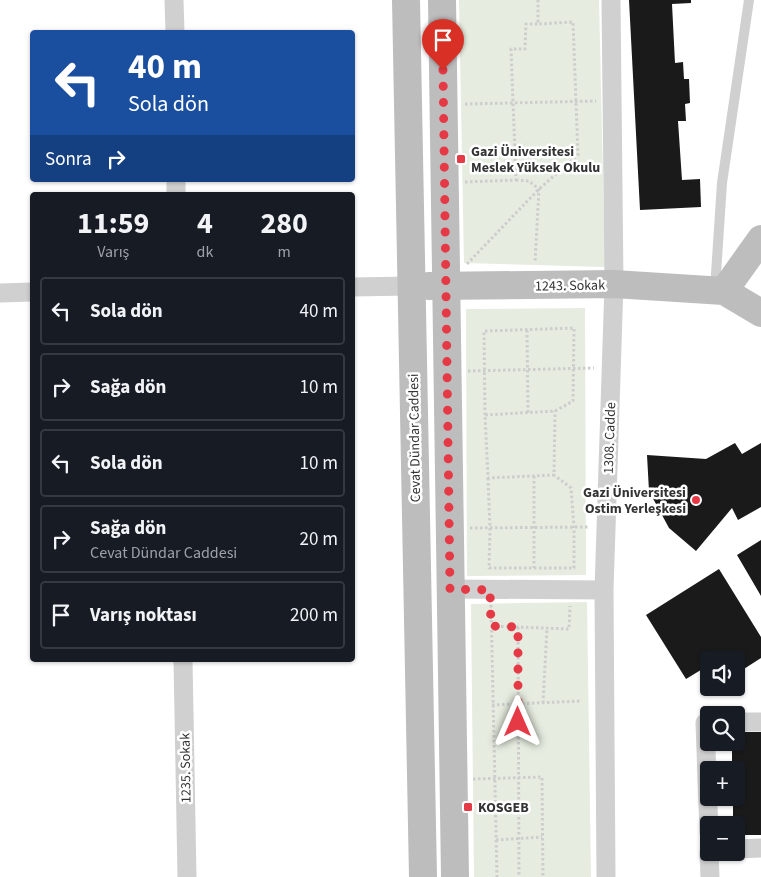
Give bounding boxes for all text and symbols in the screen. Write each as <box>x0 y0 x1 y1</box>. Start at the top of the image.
pin <box>422 19 464 70</box>
icon: arrive <box>429 26 457 54</box>
text: 40 m <box>128 42 202 92</box>
icon: left <box>45 50 110 115</box>
text: Sola dön <box>128 88 209 120</box>
place label: Gazi Üniversitesi Meslek Yüksek Okulu <box>471 142 600 178</box>
icon: right <box>102 145 130 173</box>
text: Sonra <box>45 146 92 173</box>
marker: Gazi Üniversitesi Meslek Yüksek Okulu <box>455 153 467 165</box>
text: 11:59 <box>77 202 149 245</box>
text: 4 <box>197 202 213 245</box>
text: 280 <box>260 202 308 245</box>
text: Varış <box>97 241 129 263</box>
text: dk <box>197 241 213 263</box>
text: m <box>278 241 291 263</box>
street label: 1243. Sokak <box>535 275 605 297</box>
icon: left <box>47 297 75 325</box>
text: Sola dön <box>90 298 163 325</box>
text: 40 m <box>300 298 338 325</box>
icon: right <box>47 373 75 401</box>
street label: Cevat Dündar Caddesi <box>404 373 426 503</box>
text: Sağa dön <box>90 374 166 401</box>
text: 10 m <box>300 374 338 401</box>
street label: 1308. Cadde <box>599 402 621 474</box>
icon: left <box>47 449 75 477</box>
text: Sola dön <box>90 450 163 477</box>
text: 10 m <box>300 450 338 477</box>
place label: Gazi Üniversitesi Ostim Yerleşkesi <box>583 483 686 519</box>
marker: Gazi Üniversitesi Ostim Yerleşkesi <box>690 494 702 506</box>
text: Sağa dön <box>90 515 166 542</box>
icon: right <box>47 525 75 553</box>
text: 20 m <box>300 526 338 553</box>
text: Cevat Dündar Caddesi <box>90 542 237 564</box>
icon: arrive <box>47 601 75 629</box>
text: Varış noktası <box>90 602 197 629</box>
text: 200 m <box>290 602 338 629</box>
map controls <box>700 651 745 861</box>
button: sound <box>700 651 745 696</box>
position arrow <box>491 695 543 747</box>
button: search <box>700 706 745 751</box>
street label: 1235. Sokak <box>175 733 197 803</box>
button: + <box>700 761 745 806</box>
place label: KOSGEB <box>478 798 529 818</box>
marker: KOSGEB <box>462 801 474 813</box>
button: − <box>700 816 745 861</box>

